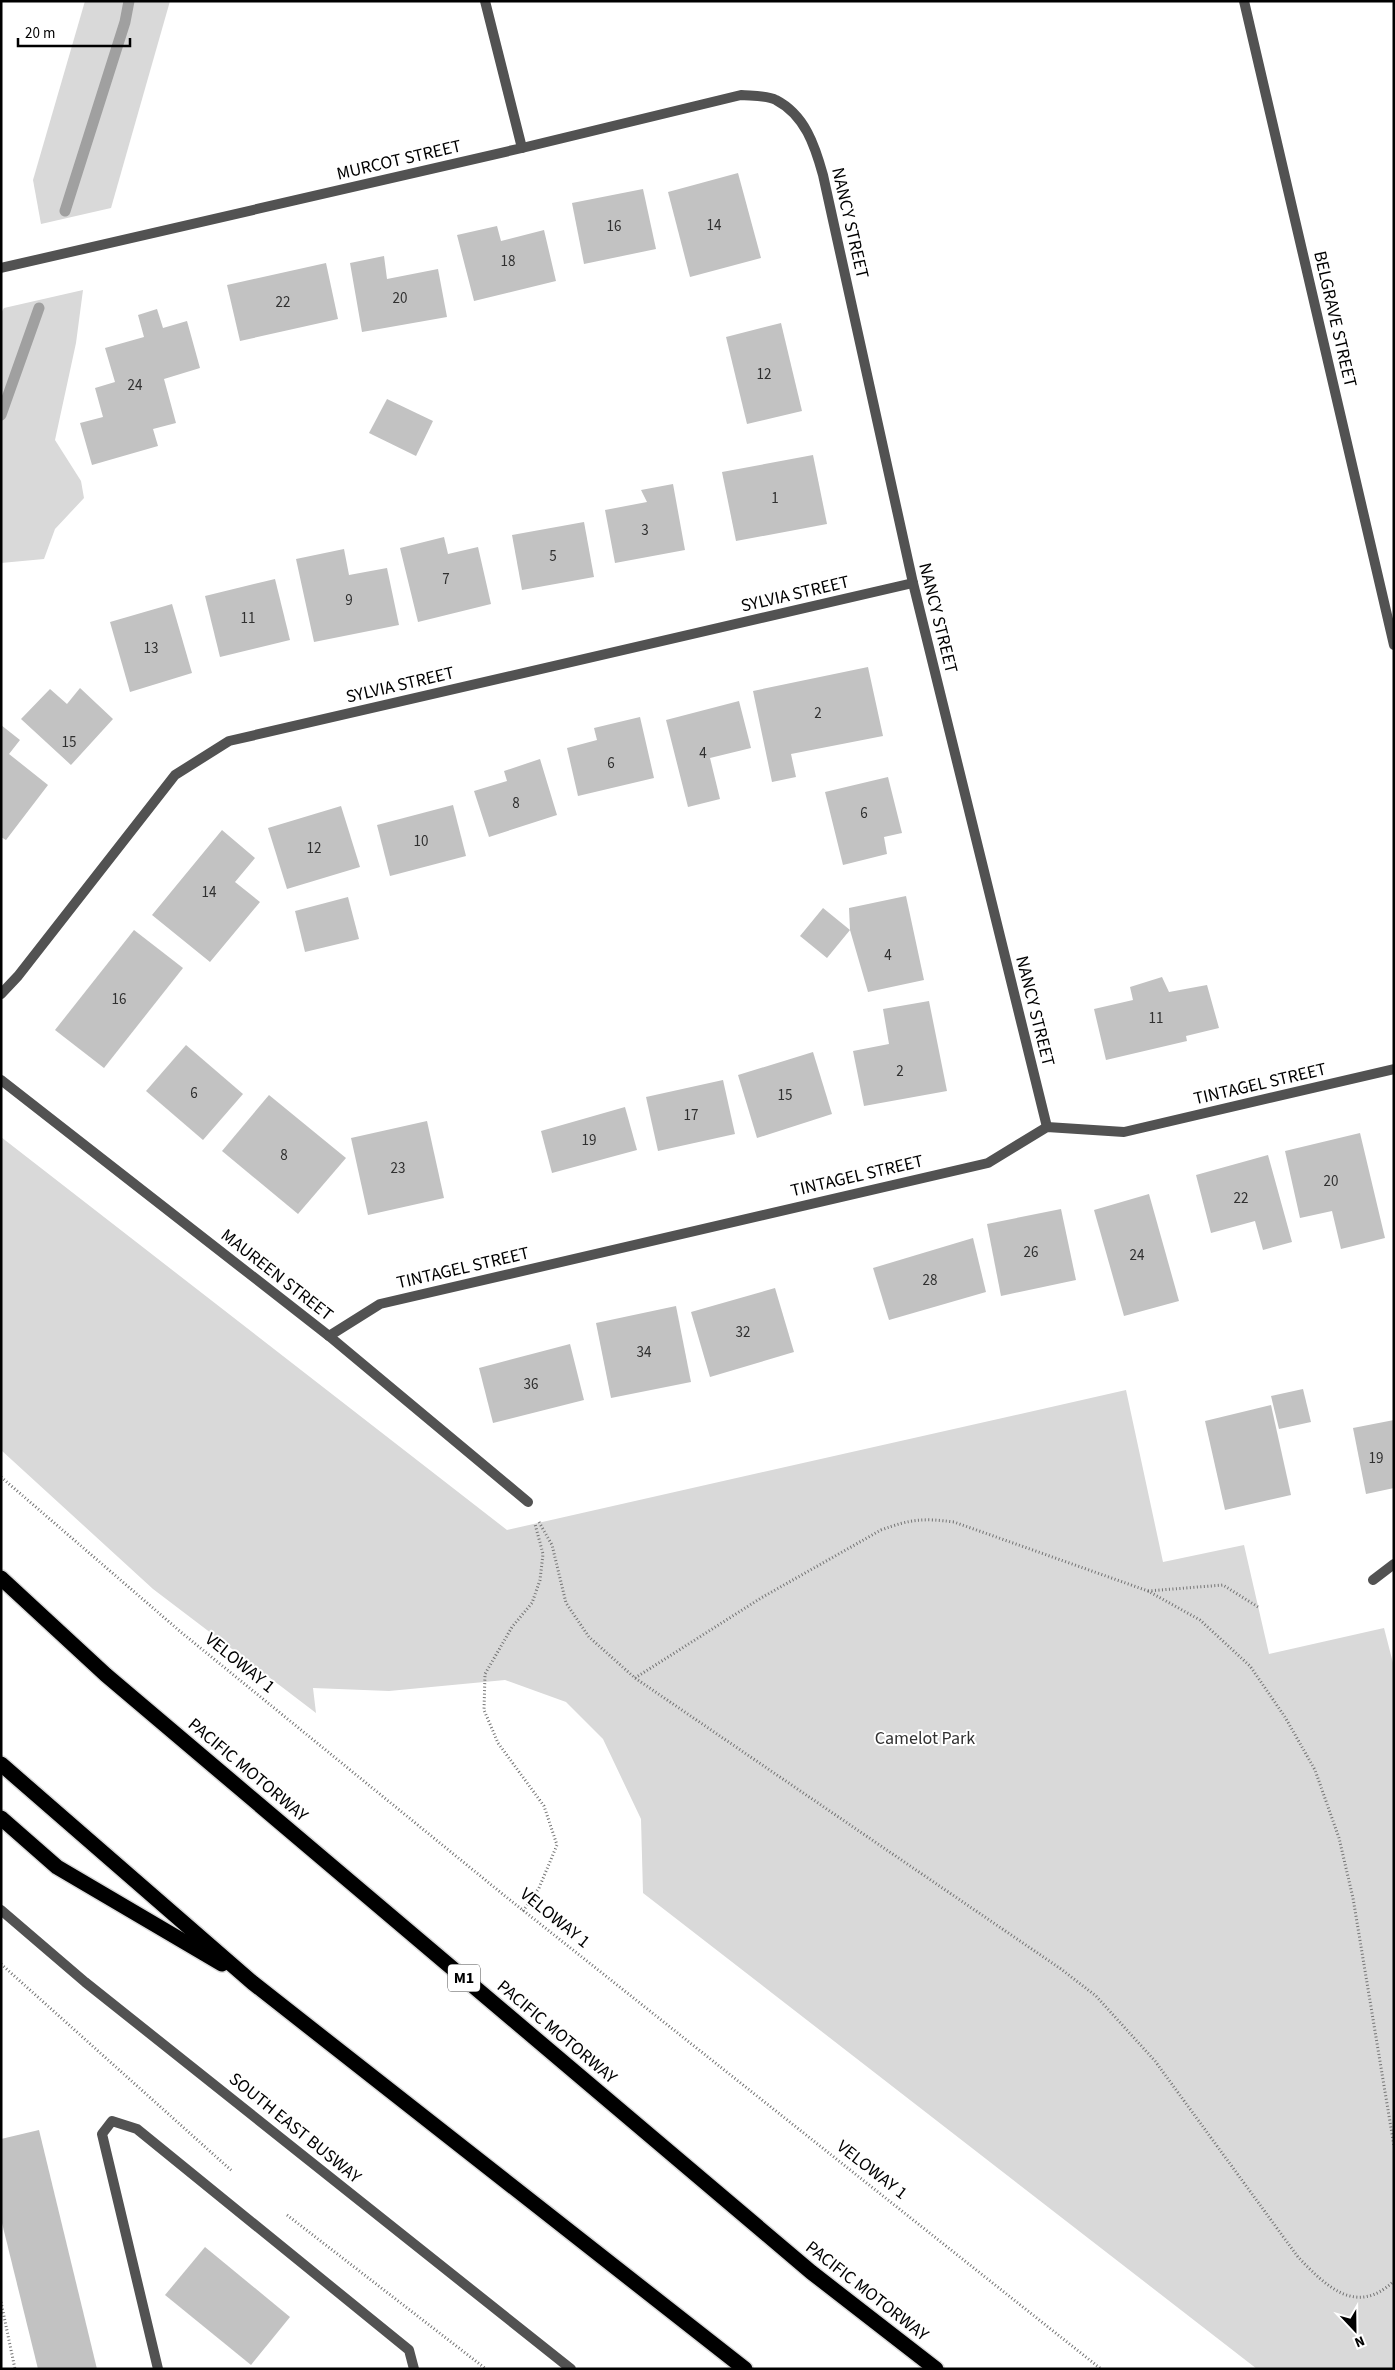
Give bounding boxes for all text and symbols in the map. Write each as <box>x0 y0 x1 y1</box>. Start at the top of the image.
scale bar <box>18 15 130 47</box>
text: 20 m <box>25 23 55 44</box>
street label: MURCOT STREET <box>334 133 464 186</box>
street label: NANCY STREET <box>825 165 875 281</box>
house number: 14 <box>707 215 722 236</box>
house number: 16 <box>607 216 621 237</box>
street label: BELGRAVE STREET <box>1307 248 1363 390</box>
house number: 18 <box>501 251 515 272</box>
house number: 20 <box>393 288 407 309</box>
house number: 22 <box>276 292 290 313</box>
house number: 12 <box>757 364 771 385</box>
house number: 24 <box>128 375 143 396</box>
house number: 1 <box>771 488 779 509</box>
house number: 3 <box>641 520 649 541</box>
house number: 5 <box>549 546 557 567</box>
street label: NANCY STREET <box>912 560 964 676</box>
house number: 7 <box>442 569 450 590</box>
street label: SYLVIA STREET <box>738 569 852 619</box>
house number: 9 <box>345 590 353 611</box>
house number: 11 <box>241 608 255 629</box>
house number: 13 <box>144 638 158 659</box>
street label: SYLVIA STREET <box>343 660 457 710</box>
house number: 2 <box>814 703 822 724</box>
house number: 15 <box>62 732 76 753</box>
house number: 4 <box>699 743 707 764</box>
house number: 6 <box>607 753 615 774</box>
house number: 8 <box>512 793 520 814</box>
house number: 6 <box>860 803 868 824</box>
house number: 10 <box>414 831 428 852</box>
house number: 12 <box>307 838 321 859</box>
house number: 14 <box>202 882 217 903</box>
house number: 4 <box>884 945 892 966</box>
street label: NANCY STREET <box>1009 953 1061 1069</box>
house number: 16 <box>112 989 126 1010</box>
house number: 11 <box>1149 1008 1163 1029</box>
street label: TINTAGEL STREET <box>1191 1057 1329 1111</box>
house number: 2 <box>896 1061 904 1082</box>
house number: 6 <box>190 1083 198 1104</box>
house number: 15 <box>778 1085 792 1106</box>
house number: 17 <box>684 1105 698 1126</box>
house number: 19 <box>582 1130 596 1151</box>
house number: 8 <box>280 1145 288 1166</box>
street label: TINTAGEL STREET <box>788 1149 926 1203</box>
house number: 23 <box>391 1158 405 1179</box>
house number: 20 <box>1324 1171 1338 1192</box>
house number: 22 <box>1234 1188 1248 1209</box>
street label: MAUREEN STREET <box>216 1223 339 1327</box>
street label: TINTAGEL STREET <box>394 1241 532 1295</box>
house number: 26 <box>1024 1242 1038 1263</box>
house number: 24 <box>1130 1245 1145 1266</box>
house number: 28 <box>923 1270 937 1291</box>
house number: 32 <box>736 1322 750 1343</box>
house number: 34 <box>637 1342 652 1363</box>
house number: 36 <box>524 1374 538 1395</box>
house number: 19 <box>1369 1448 1383 1469</box>
street label: VELOWAY 1 <box>200 1627 280 1699</box>
street label: PACIFIC MOTORWAY <box>183 1712 314 1828</box>
park label: Camelot Park <box>875 1726 975 1751</box>
street label: VELOWAY 1 <box>515 1882 595 1954</box>
road number: M1 <box>448 1965 480 1992</box>
street label: PACIFIC MOTORWAY <box>492 1974 623 2090</box>
street label: SOUTH EAST BUSWAY <box>223 2067 367 2190</box>
street label: VELOWAY 1 <box>831 2134 913 2206</box>
street label: PACIFIC MOTORWAY <box>800 2235 934 2347</box>
north arrow <box>1330 2305 1380 2355</box>
text: N <box>1351 2330 1368 2352</box>

